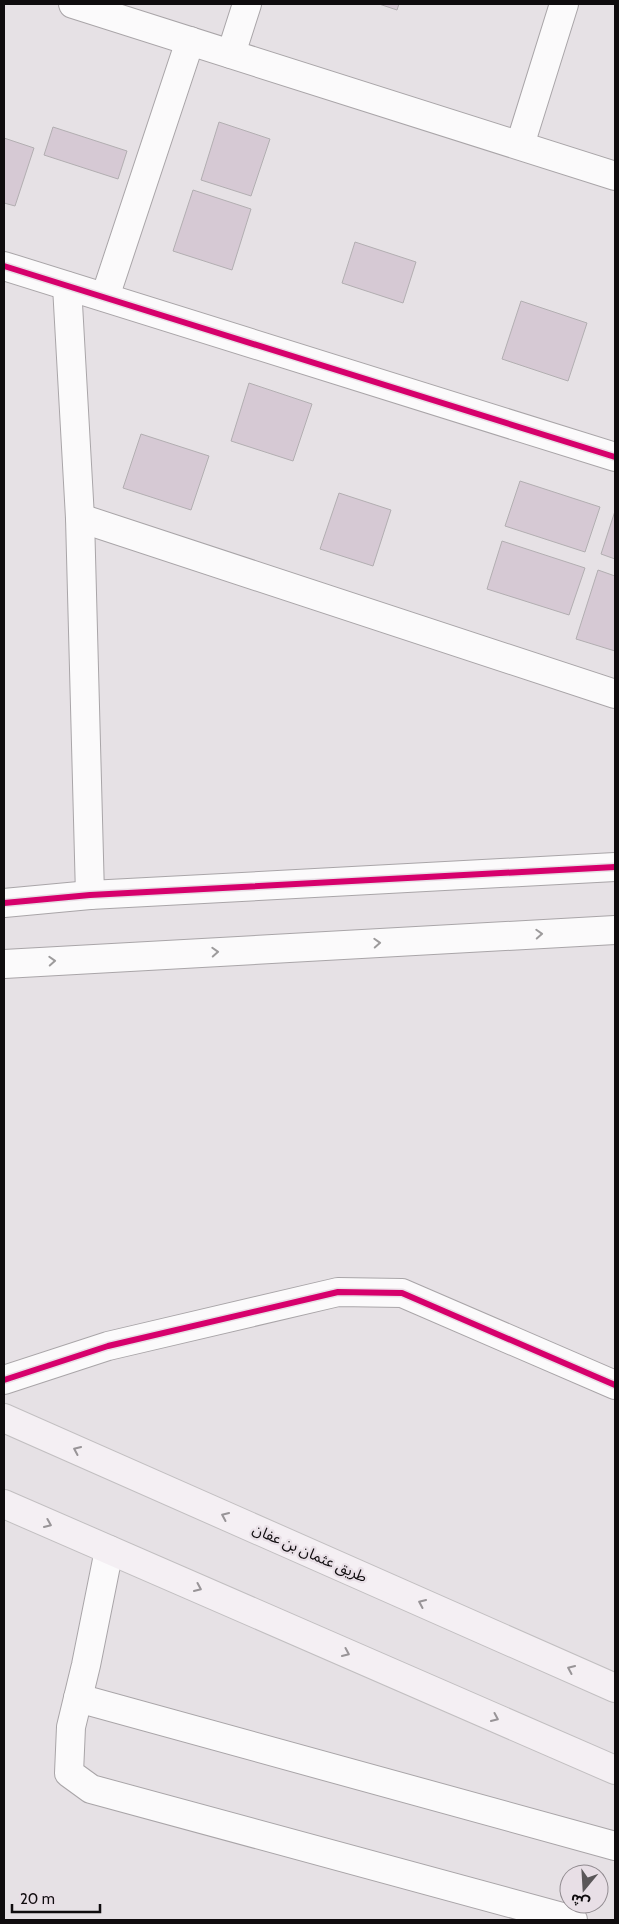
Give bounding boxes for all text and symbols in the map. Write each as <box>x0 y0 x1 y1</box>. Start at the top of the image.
one-way arrow <box>535 929 543 940</box>
one-way arrow <box>373 938 381 949</box>
one-way arrow <box>211 947 219 958</box>
one-way arrow <box>49 956 57 967</box>
one-way arrow <box>73 1446 82 1457</box>
one-way arrow <box>221 1511 230 1522</box>
one-way arrow <box>44 1518 52 1528</box>
street label: طريق عثمان بن عفان <box>250 1520 370 1587</box>
one-way arrow <box>193 1583 201 1593</box>
one-way arrow <box>418 1598 427 1609</box>
one-way arrow <box>342 1648 350 1658</box>
one-way arrow <box>567 1664 576 1675</box>
one-way arrow <box>490 1712 499 1723</box>
north arrow <box>559 1864 609 1914</box>
scale bar <box>12 1882 100 1914</box>
text: 20 m <box>20 1890 55 1908</box>
text: ش <box>568 1890 592 1913</box>

